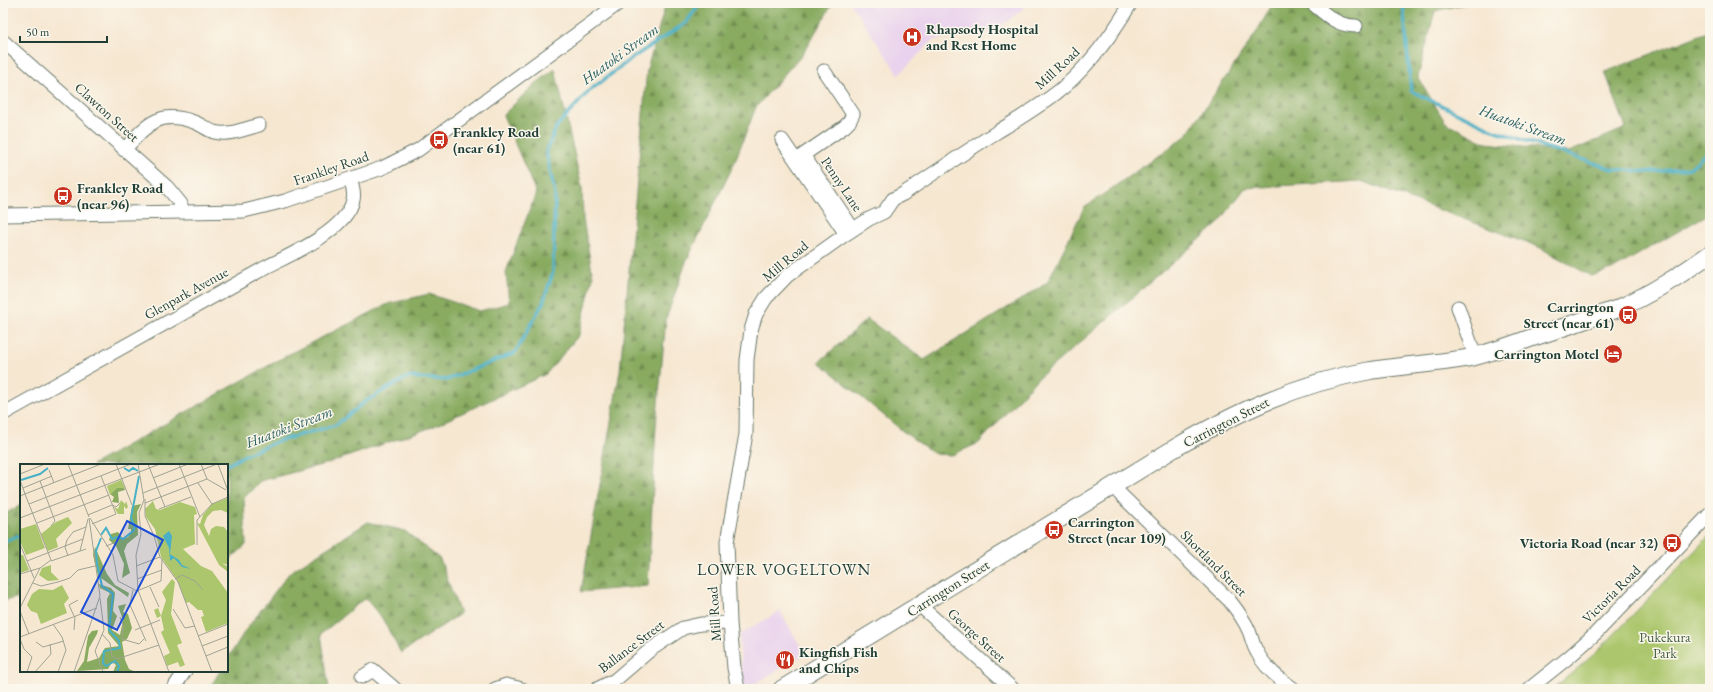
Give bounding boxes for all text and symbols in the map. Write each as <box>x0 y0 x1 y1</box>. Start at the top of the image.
scale bar <box>20 18 107 44</box>
water label: Huatoki Stream <box>576 19 662 89</box>
place label: Rhapsody Hospital and Rest Home <box>926 20 1039 54</box>
text: 50 m <box>26 24 50 40</box>
hospital icon: Rhapsody Hospital and Rest Home <box>901 26 923 48</box>
street label: Mill Road <box>1031 42 1084 93</box>
street label: Clawton Street <box>71 78 143 146</box>
water label: Huatoki Stream <box>1476 100 1569 149</box>
place label: Frankley Road (near 61) <box>453 123 539 157</box>
bus stop icon: Frankley Road (near 61) <box>428 129 450 151</box>
street label: Frankley Road <box>291 146 372 189</box>
street label: Penny Lane <box>817 153 867 215</box>
place label: Frankley Road (near 96) <box>77 179 163 213</box>
bus stop icon: Frankley Road (near 96) <box>52 185 74 207</box>
street label: Mill Road <box>758 236 812 286</box>
street label: Glenpark Avenue <box>141 262 232 323</box>
place label: Carrington Street (near 61) <box>1524 298 1614 332</box>
bus stop icon: Carrington Street (near 61) <box>1617 304 1639 326</box>
hotel icon: Carrington Motel <box>1602 343 1624 365</box>
place label: Carrington Motel <box>1494 345 1599 363</box>
street label: Carrington Street <box>1180 392 1273 451</box>
water label: Huatoki Stream <box>242 401 335 452</box>
inset map <box>20 464 228 672</box>
place label: Carrington Street (near 109) <box>1068 513 1166 547</box>
bus stop icon: Carrington Street (near 109) <box>1043 519 1065 541</box>
street label: Shortland Street <box>1177 526 1251 600</box>
bus stop icon: Victoria Road (near 32) <box>1661 532 1683 554</box>
place label: Victoria Road (near 32) <box>1520 534 1658 552</box>
street label: Carrington Street <box>903 555 993 621</box>
district label: LOWER VOGELTOWN <box>697 559 871 580</box>
street label: Victoria Road <box>1578 560 1645 627</box>
street label: Mill Road <box>703 585 725 642</box>
street label: George Street <box>944 604 1010 666</box>
street label: Ballance Street <box>594 615 668 677</box>
park label: Pukekura Park <box>1639 628 1691 662</box>
place label: Kingfish Fish and Chips <box>799 643 878 677</box>
restaurant icon: Kingfish Fish and Chips <box>774 649 796 671</box>

